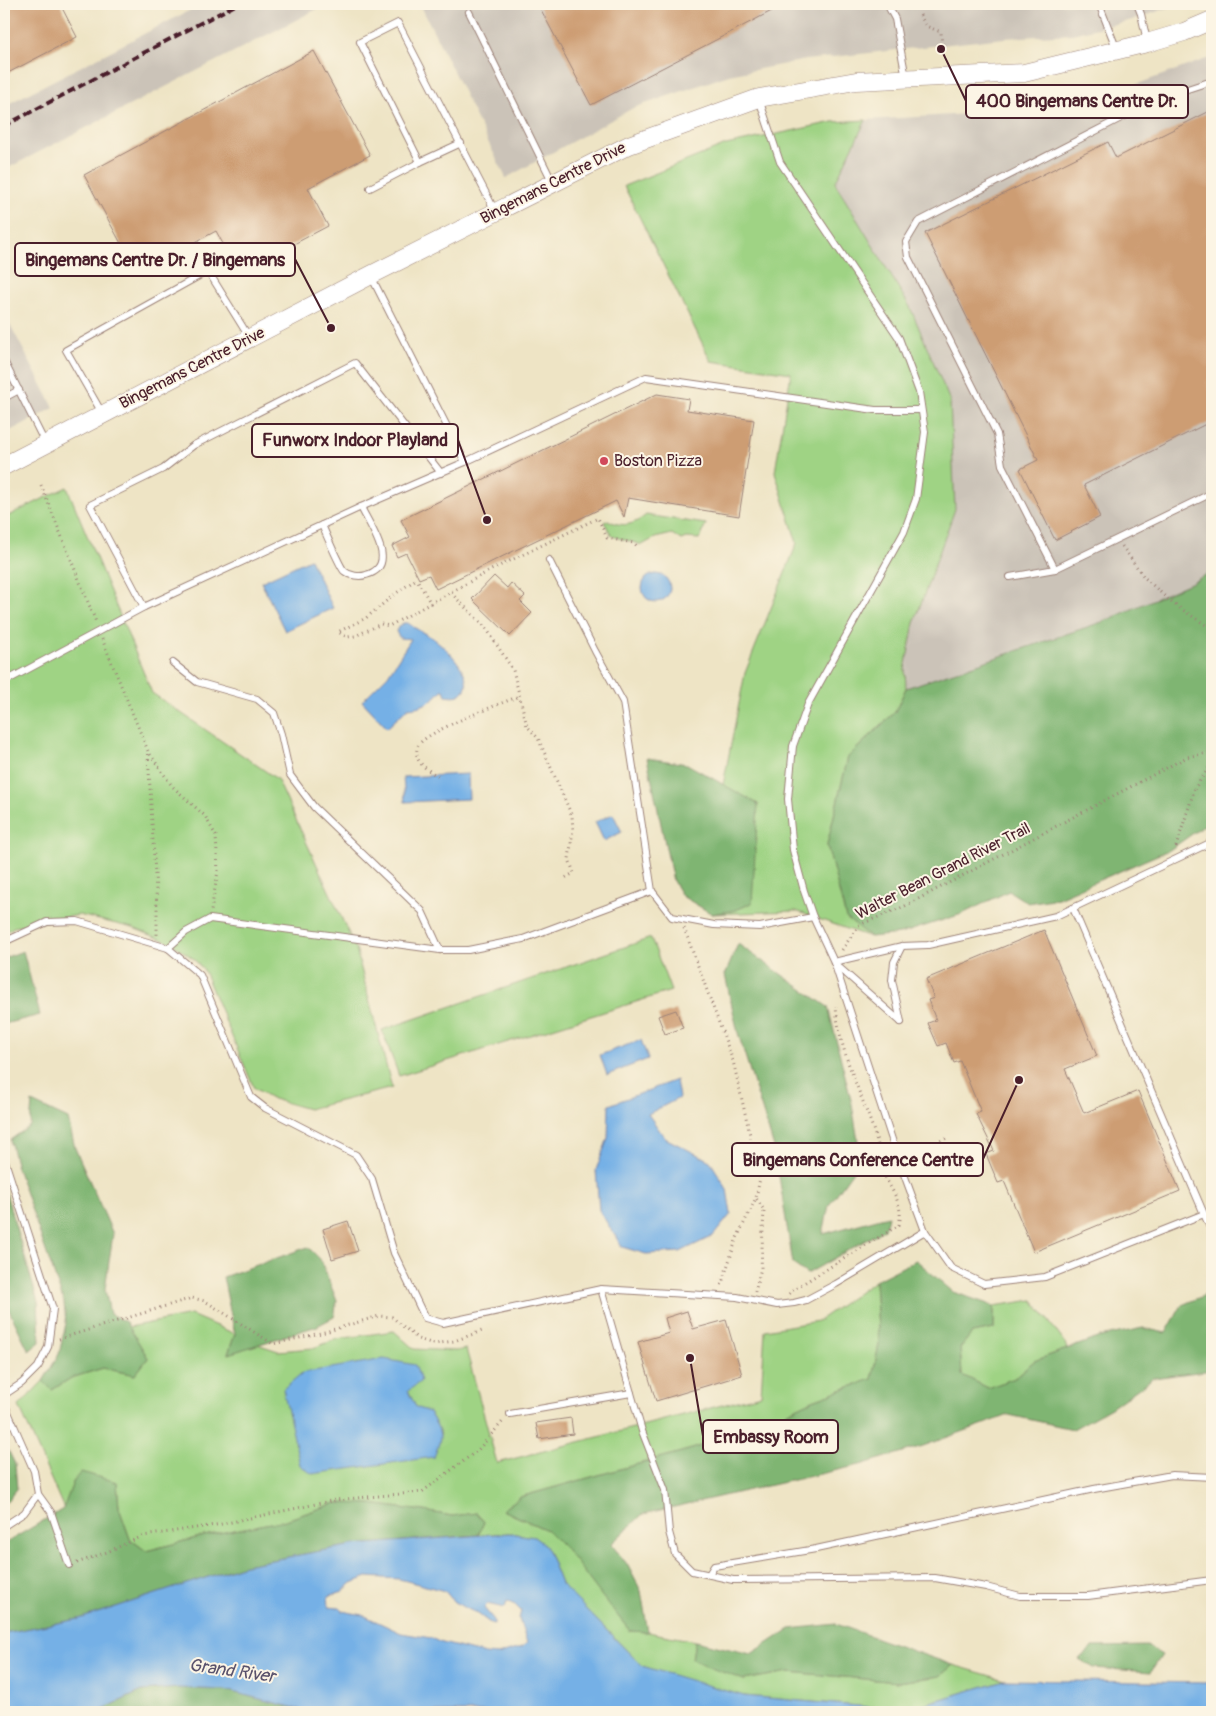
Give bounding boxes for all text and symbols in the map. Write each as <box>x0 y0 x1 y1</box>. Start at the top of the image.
callout: 400 Bingemans Centre Dr. <box>966 85 1188 118</box>
text: 400 Bingemans Centre Dr. <box>976 90 1178 113</box>
street label: Bingemans Centre Drive <box>477 138 629 228</box>
callout: Bingemans Centre Dr. / Bingemans <box>15 243 295 276</box>
text: Bingemans Centre Dr. / Bingemans <box>25 249 286 272</box>
street label: Bingemans Centre Drive <box>116 323 268 413</box>
callout: Funworx Indoor Playland <box>252 424 458 457</box>
text: Funworx Indoor Playland <box>262 429 448 452</box>
place label: Boston Pizza <box>614 451 702 471</box>
marker: Boston Pizza <box>598 455 610 467</box>
street label: Walter Bean Grand River Trail <box>852 818 1034 924</box>
callout: Bingemans Conference Centre <box>732 1143 983 1176</box>
text: Bingemans Conference Centre <box>742 1149 975 1172</box>
callout: Embassy Room <box>703 1420 838 1453</box>
text: Embassy Room <box>713 1426 829 1449</box>
water label: Grand River <box>187 1654 279 1689</box>

